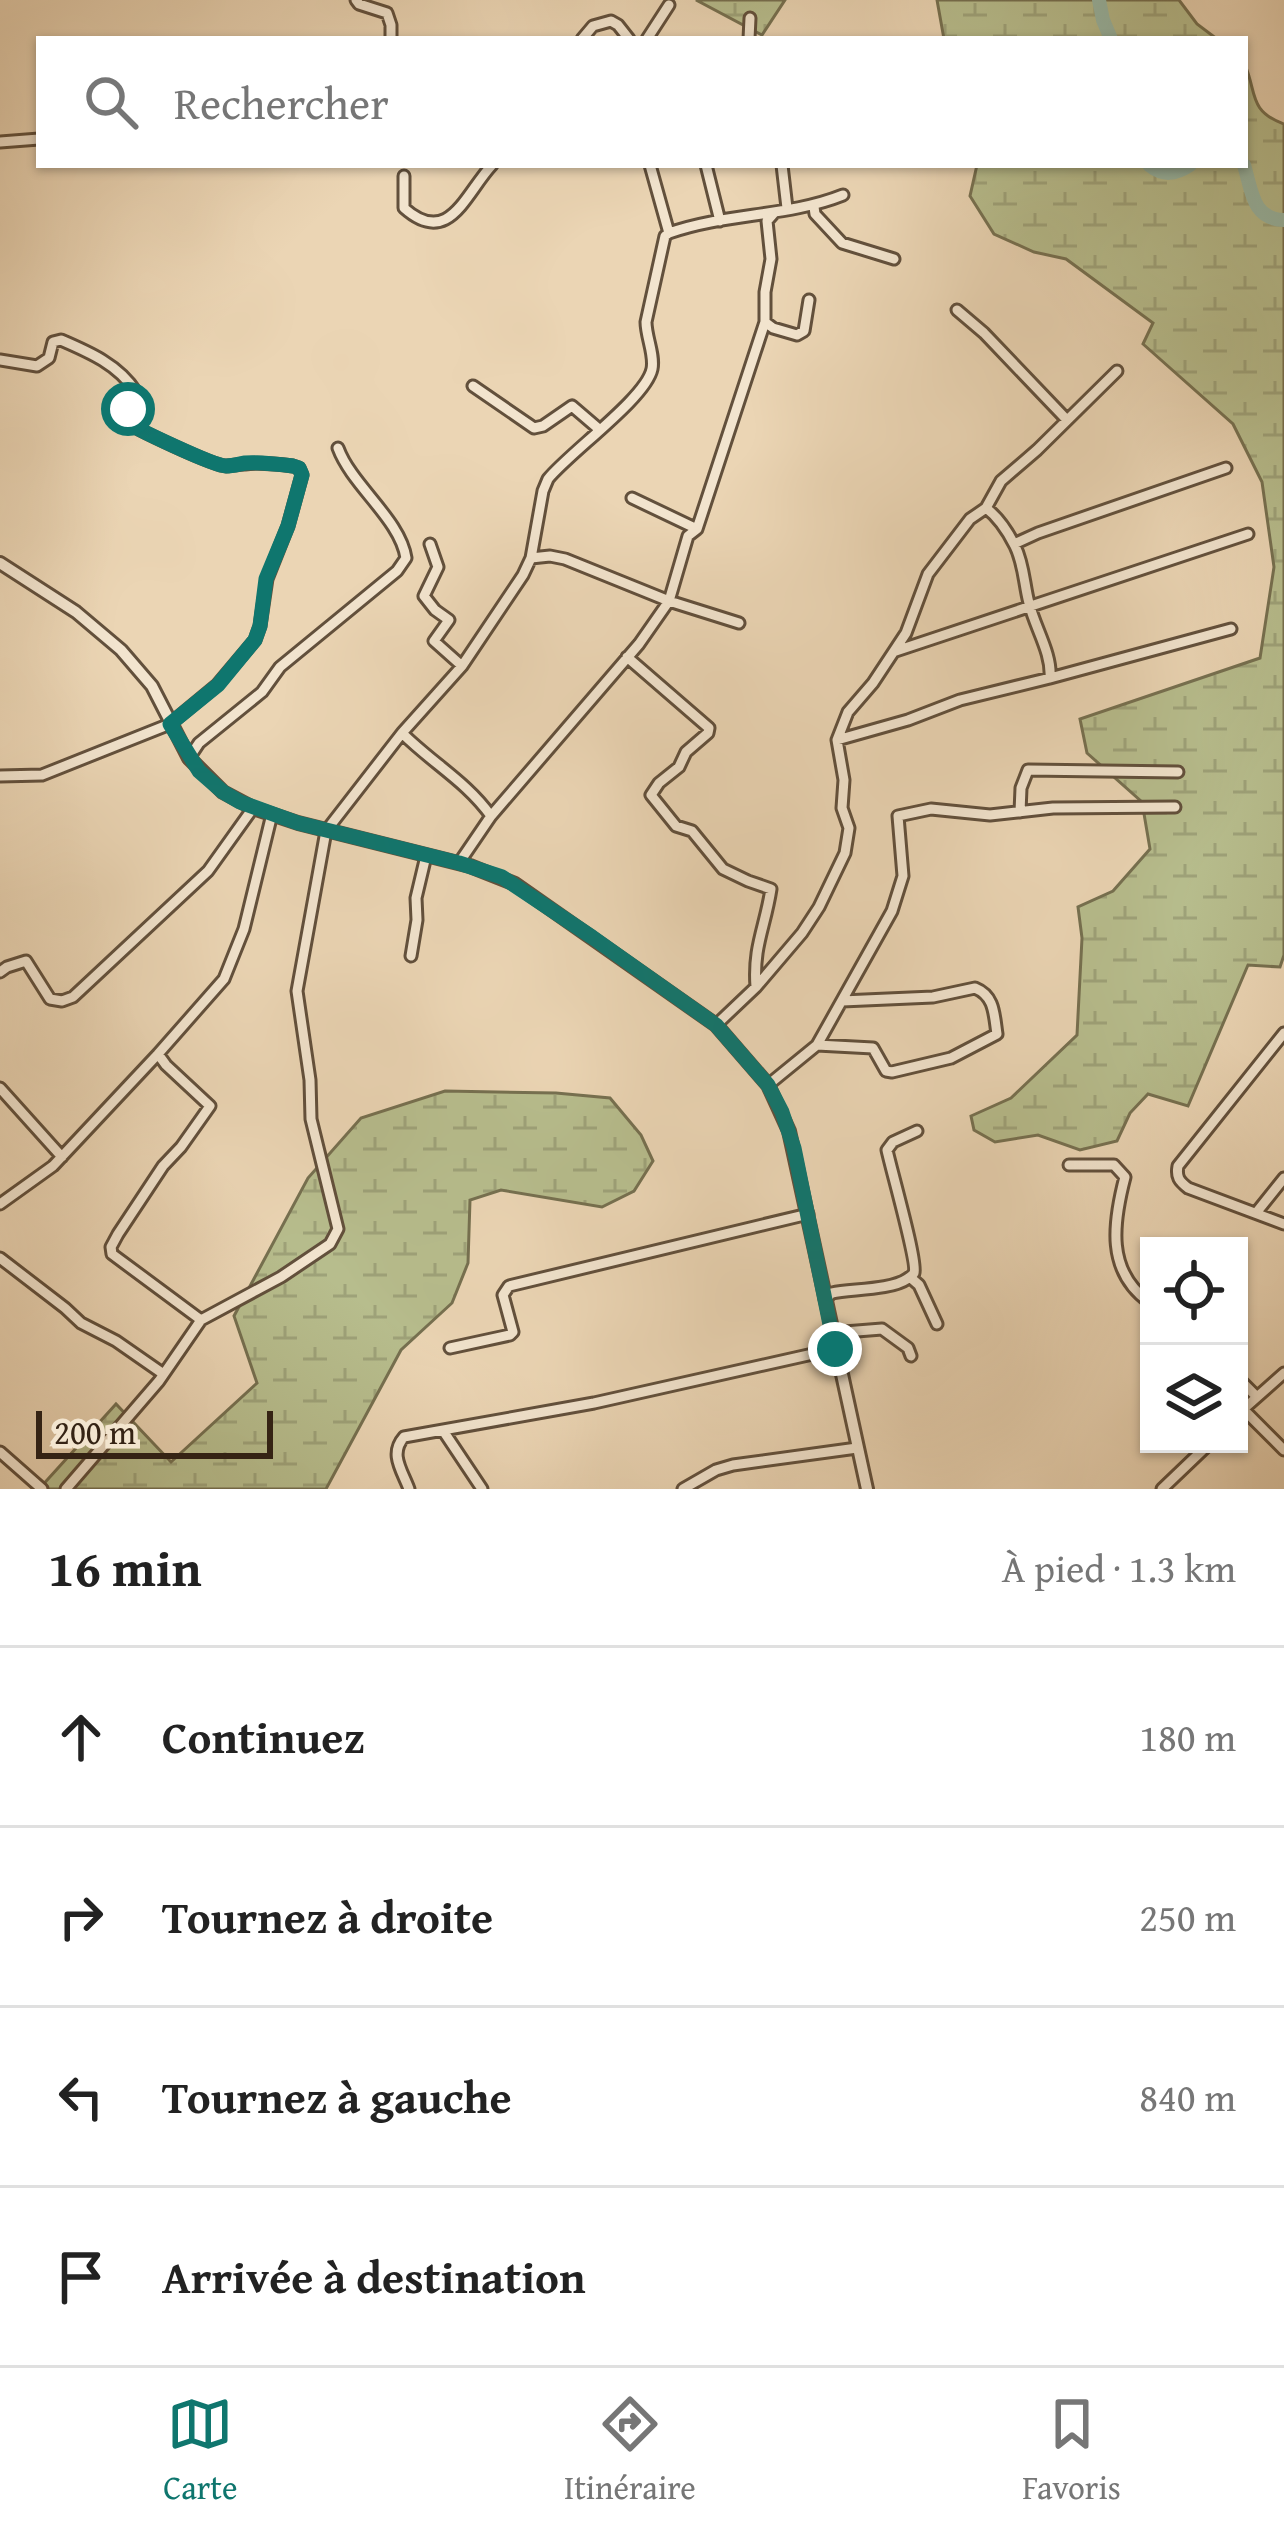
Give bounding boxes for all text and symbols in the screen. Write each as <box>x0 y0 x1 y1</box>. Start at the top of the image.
search box <box>36 36 1248 168</box>
icon: search <box>78 69 144 135</box>
text: Rechercher <box>174 70 389 135</box>
route start <box>101 382 155 436</box>
map controls <box>1140 1237 1248 1453</box>
button: locate <box>1140 1237 1248 1345</box>
route end <box>808 1322 862 1376</box>
button: layers <box>1140 1345 1248 1453</box>
scale bar <box>36 1405 273 1458</box>
text: 200 m <box>54 1408 136 1456</box>
text: 16 min <box>48 1530 202 1605</box>
text: À pied · 1.3 km <box>1002 1539 1236 1596</box>
icon: ahead <box>48 1704 114 1770</box>
text: Continuez <box>162 1704 365 1769</box>
text: 180 m <box>1139 1708 1236 1765</box>
icon: right <box>48 1884 114 1950</box>
text: Tournez à droite <box>162 1884 493 1949</box>
text: 250 m <box>1139 1888 1236 1945</box>
icon: left <box>48 2064 114 2130</box>
text: Tournez à gauche <box>162 2064 512 2129</box>
text: 840 m <box>1139 2068 1236 2125</box>
icon: arrive <box>48 2244 114 2310</box>
text: Arrivée à destination <box>162 2244 586 2309</box>
tab: Carte <box>163 2391 238 2511</box>
tab: Itinéraire <box>564 2391 696 2511</box>
tab: Favoris <box>1022 2391 1121 2511</box>

